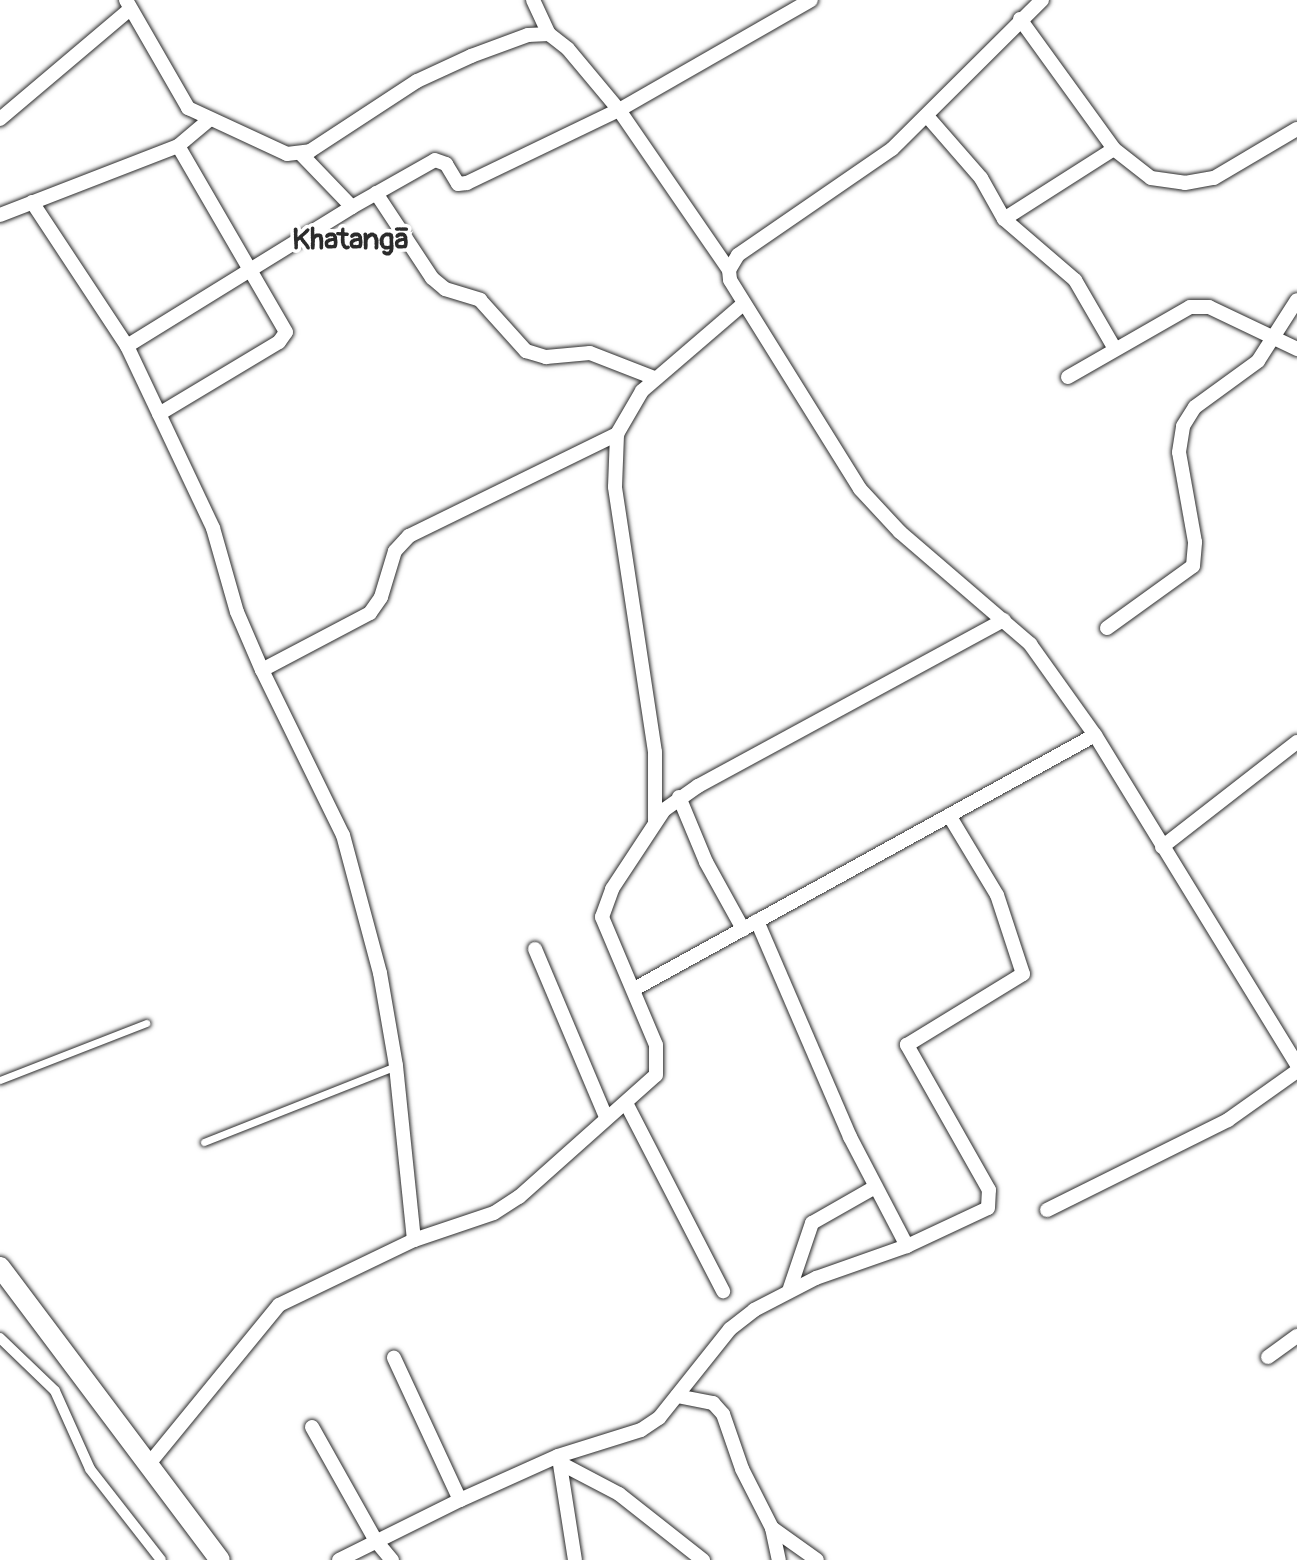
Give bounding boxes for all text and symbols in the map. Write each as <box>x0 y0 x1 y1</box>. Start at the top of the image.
district label: Khatangā <box>292 222 410 258</box>

